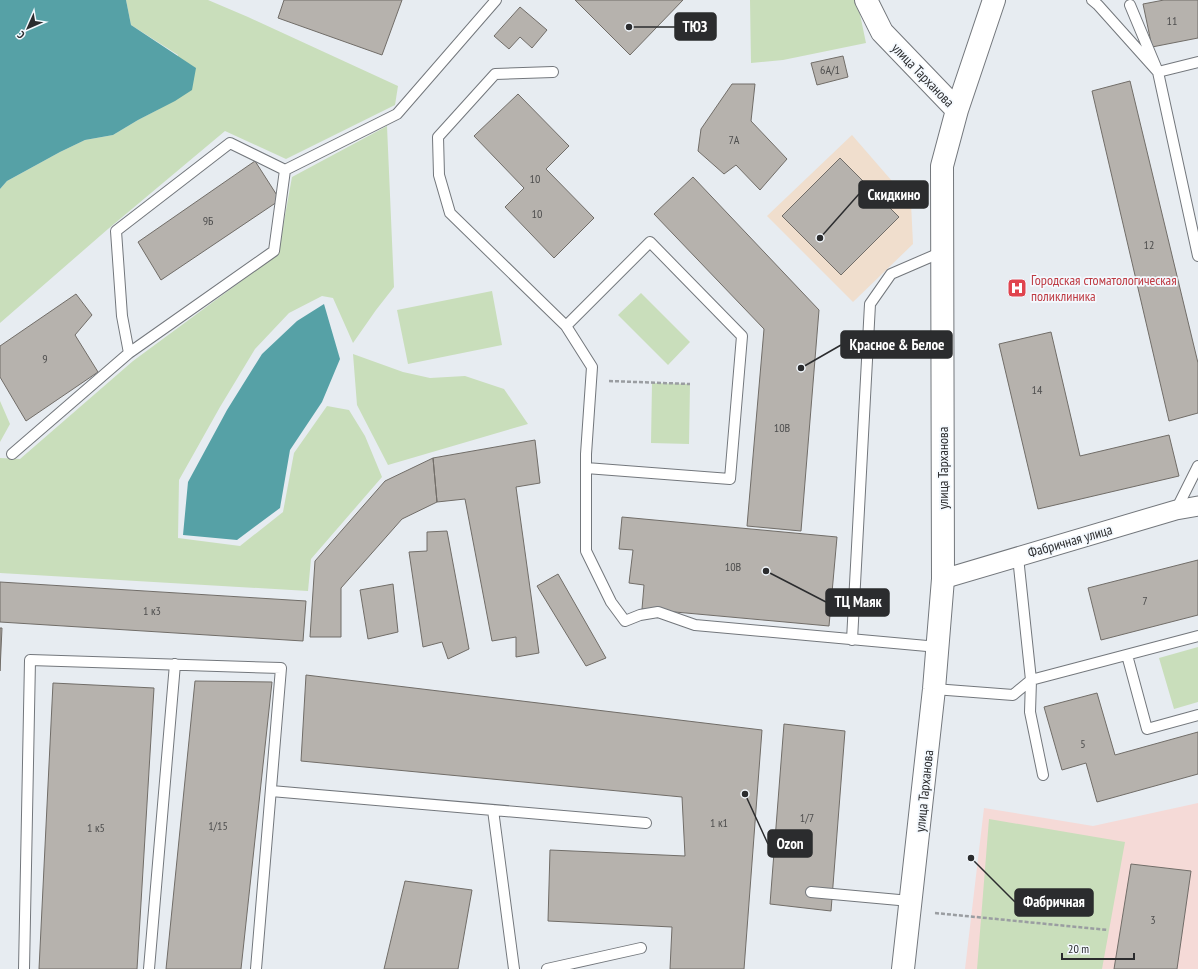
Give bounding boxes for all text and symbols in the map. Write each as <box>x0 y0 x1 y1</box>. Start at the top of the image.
north arrow <box>8 8 48 48</box>
callout: ТЮЗ <box>675 13 716 40</box>
house number: 11 <box>1167 13 1177 28</box>
text: ТЮЗ <box>683 17 708 36</box>
text: С <box>14 28 28 42</box>
street label: улица Тарханова <box>888 39 958 111</box>
house number: 6А/1 <box>820 62 840 77</box>
house number: 7А <box>728 132 740 147</box>
house number: 10 <box>530 171 540 186</box>
callout: Скидкино <box>859 181 928 208</box>
text: Скидкино <box>867 185 921 204</box>
house number: 10 <box>532 206 542 221</box>
house number: 9Б <box>203 213 213 228</box>
house number: 12 <box>1144 237 1154 252</box>
place label: Городская стоматологическая поликлиника <box>1031 271 1177 305</box>
hospital icon: Городская стоматологическая поликлиника <box>1006 277 1028 299</box>
callout: Красное & Белое <box>841 331 952 358</box>
text: Красное & Белое <box>850 335 944 354</box>
house number: 9 <box>42 351 48 366</box>
house number: 14 <box>1032 382 1043 397</box>
house number: 10В <box>774 420 791 435</box>
street label: улица Тарханова <box>934 427 952 509</box>
street label: Фабричная улица <box>1026 520 1114 562</box>
house number: 10В <box>725 559 742 574</box>
callout: ТЦ Маяк <box>826 589 889 616</box>
text: ТЦ Маяк <box>834 592 882 611</box>
house number: 7 <box>1142 593 1148 608</box>
house number: 1 к3 <box>143 603 161 618</box>
house number: 5 <box>1080 736 1086 751</box>
street label: улица Тарханова <box>911 749 937 833</box>
house number: 1/7 <box>800 810 814 825</box>
house number: 1 к1 <box>710 815 728 830</box>
house number: 1/15 <box>208 818 228 833</box>
house number: 1 к5 <box>87 820 105 835</box>
callout: Ozon <box>768 830 812 857</box>
text: Ozon <box>776 834 804 853</box>
callout: Фабричная <box>1015 889 1093 916</box>
text: Фабричная <box>1023 892 1085 911</box>
house number: 3 <box>1150 912 1156 927</box>
scale bar <box>1062 935 1134 961</box>
text: 20 m <box>1068 941 1089 956</box>

